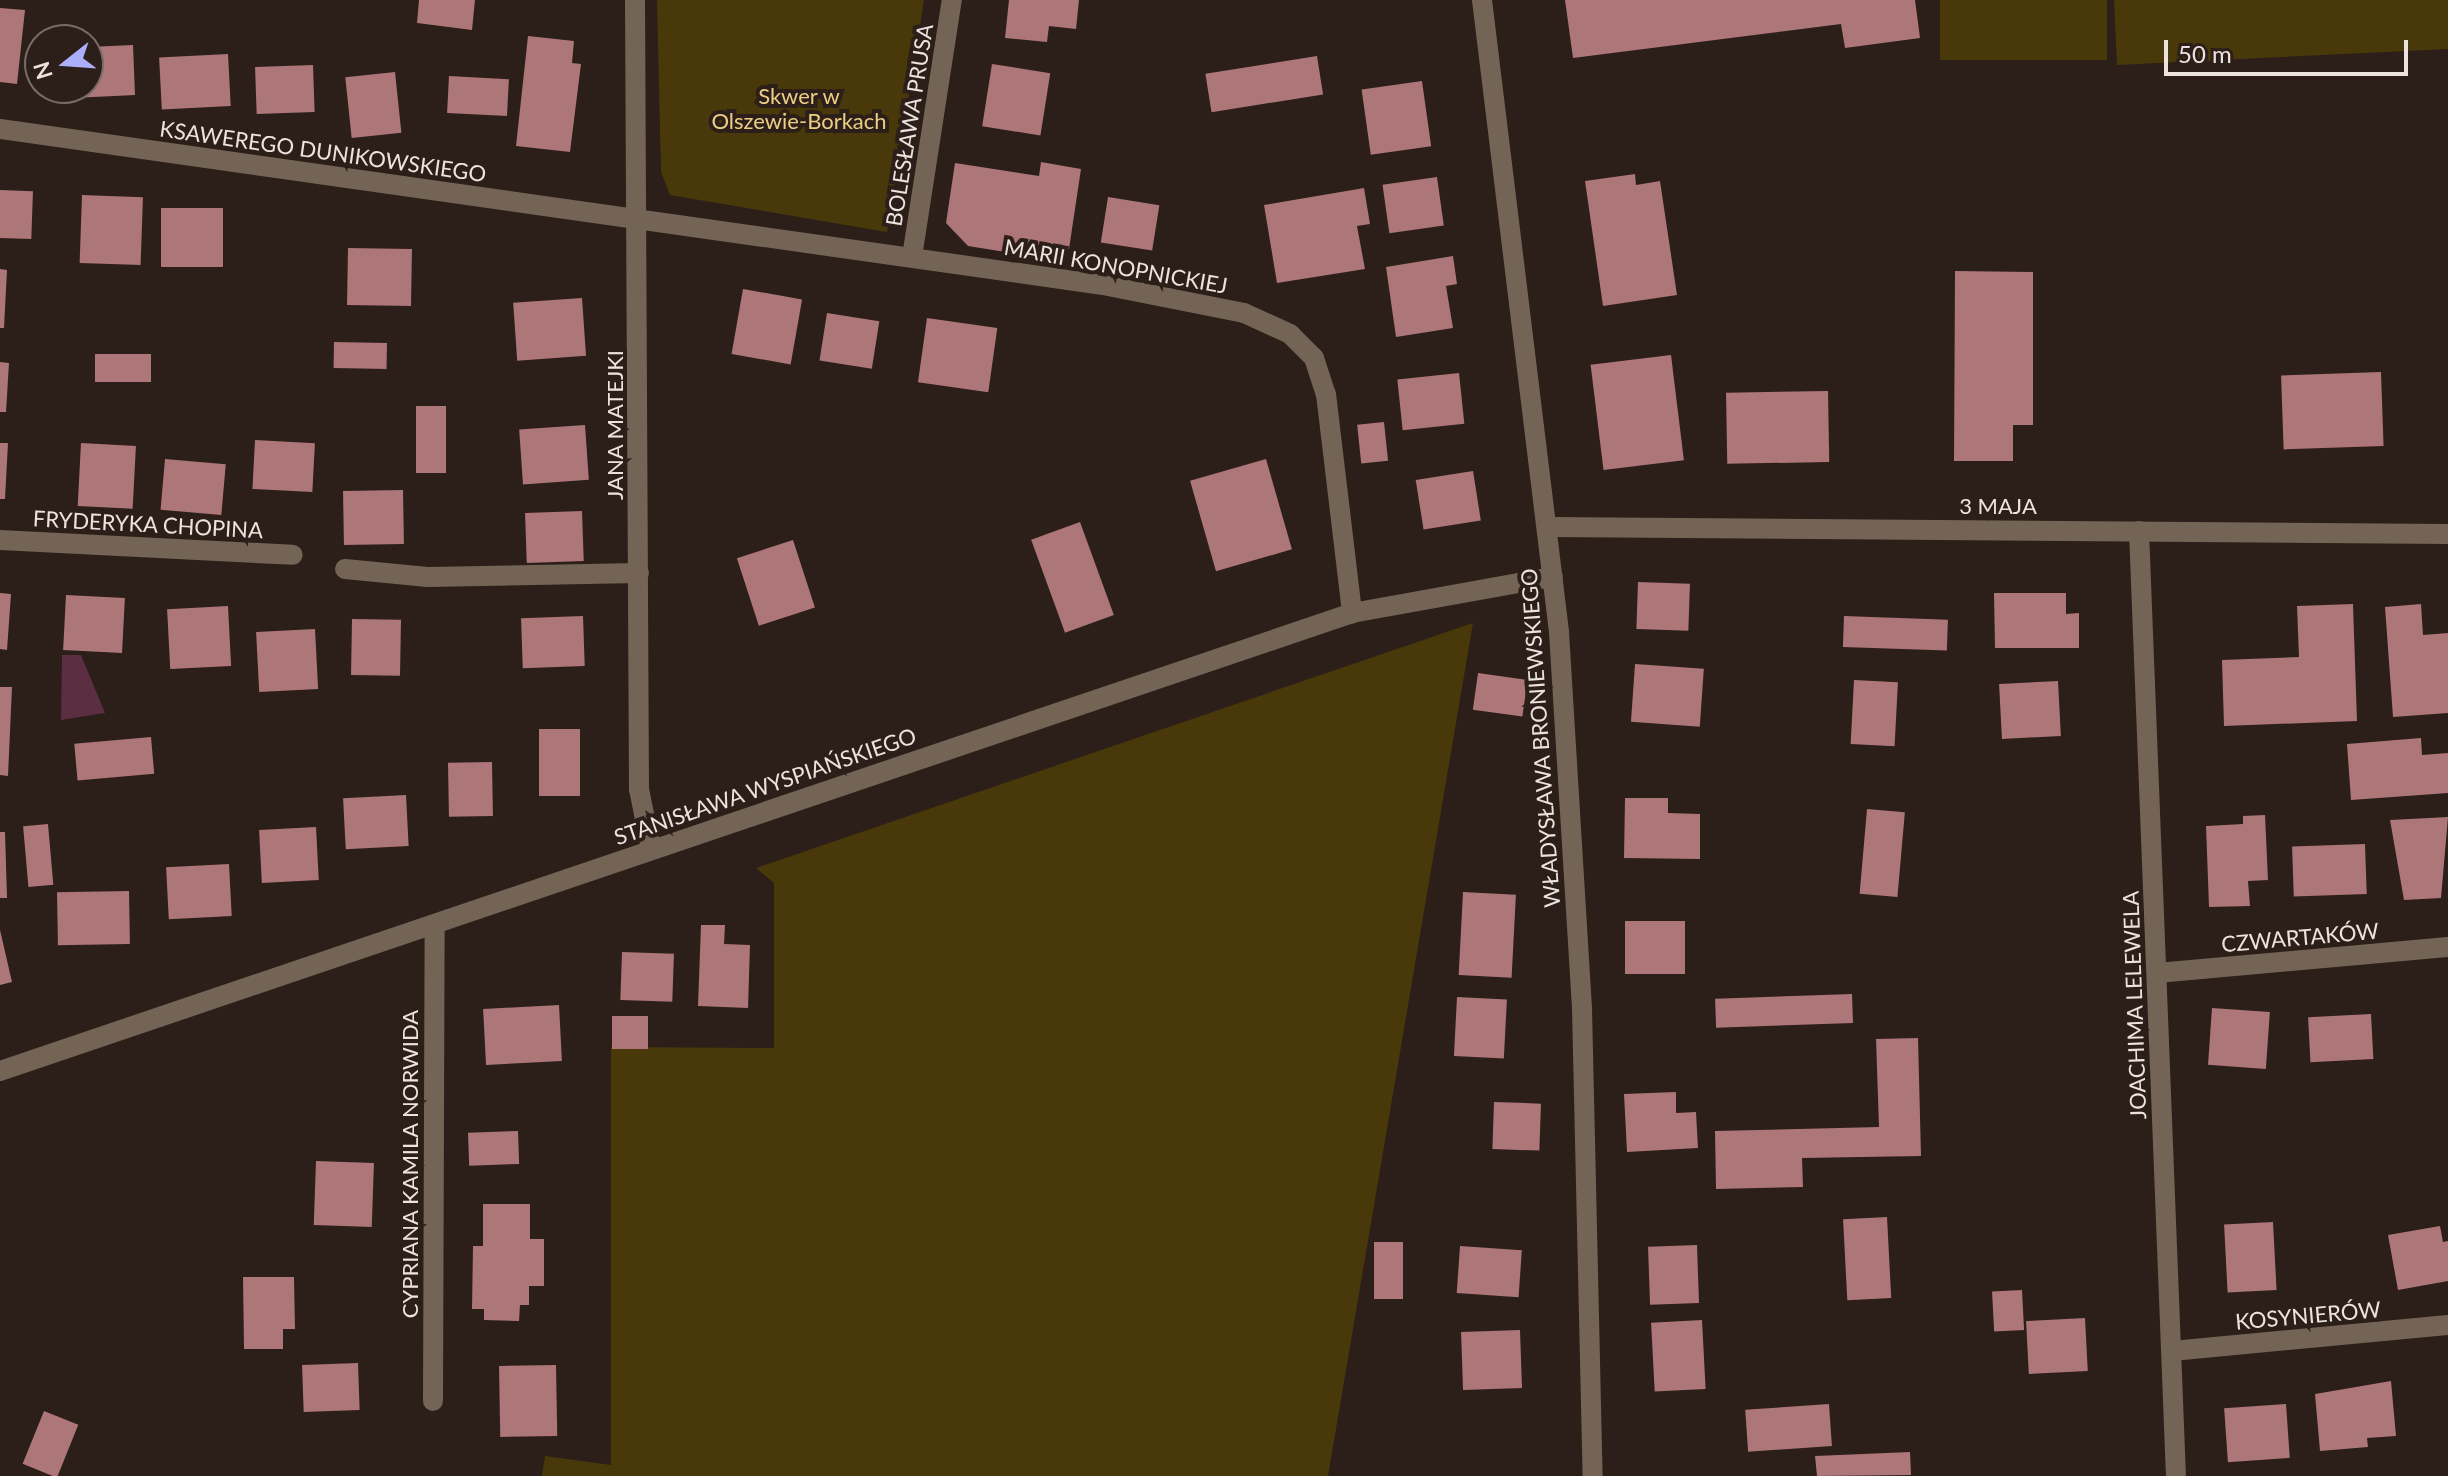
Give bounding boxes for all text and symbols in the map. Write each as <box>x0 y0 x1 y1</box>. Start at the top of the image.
street label: BOLESŁAWA PRUSA <box>880 22 938 228</box>
north arrow <box>24 24 104 104</box>
scale bar <box>2168 24 2412 74</box>
text: 50 m <box>2178 39 2232 68</box>
text: N <box>27 59 58 83</box>
park label: Skwer w Olszewie-Borkach <box>711 82 887 134</box>
street label: KSAWEREGO DUNIKOWSKIEGO <box>158 115 488 187</box>
street label: MARII KONOPNICKIEJ <box>1002 233 1230 299</box>
street label: JANA MATEJKI <box>602 350 628 500</box>
street label: 3 MAJA <box>1959 493 2037 519</box>
street label: FRYDERYKA CHOPINA <box>32 505 264 543</box>
street label: WŁADYSŁAWA BRONIEWSKIEGO <box>1515 567 1565 909</box>
street label: STANISŁAWA WYSPIAŃSKIEGO <box>610 722 920 850</box>
street label: JOACHIMA LELEWELA <box>2117 890 2151 1120</box>
street label: CZWARTAKÓW <box>2220 917 2380 957</box>
street label: CYPRIANA KAMILA NORWIDA <box>397 1009 423 1319</box>
street label: KOSYNIERÓW <box>2234 1295 2382 1335</box>

